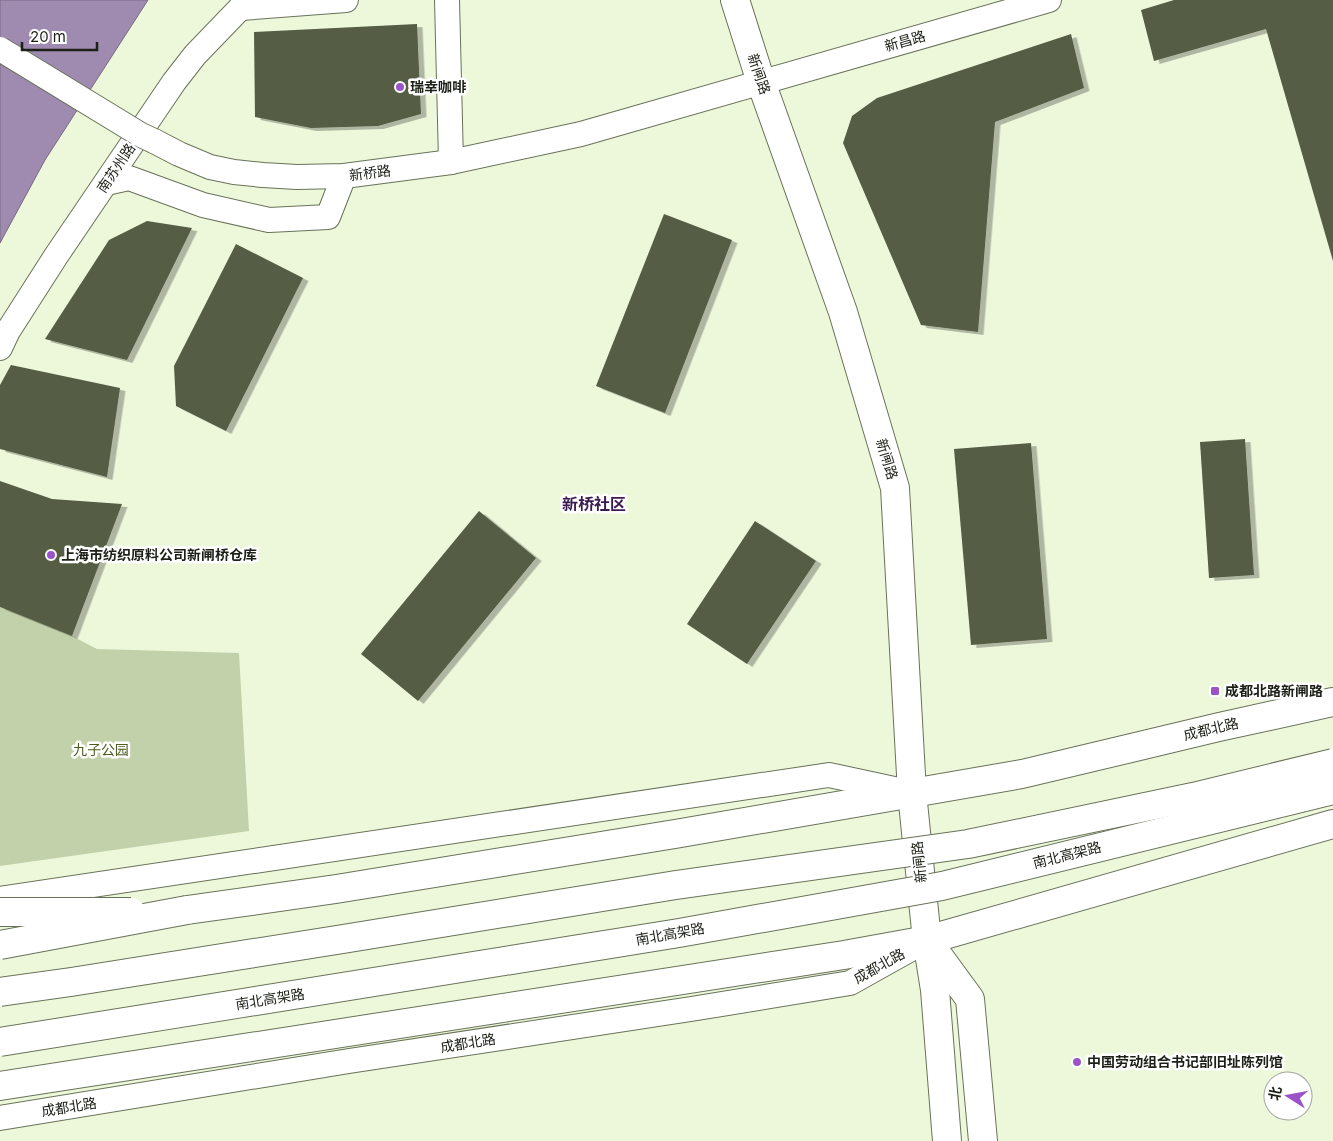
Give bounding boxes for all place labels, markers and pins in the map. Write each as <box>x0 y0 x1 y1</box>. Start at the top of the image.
place label: 瑞幸咖啡 <box>410 78 467 95</box>
marker: 瑞幸咖啡 <box>394 81 406 93</box>
place label: 上海市纺织原料公司新闸桥仓库 <box>61 546 257 563</box>
marker: 上海市纺织原料公司新闸桥仓库 <box>45 549 57 561</box>
place label: 成都北路新闸路 <box>1225 682 1323 699</box>
marker: 成都北路新闸路 <box>1209 685 1221 697</box>
place label: 中国劳动组合书记部旧址陈列馆 <box>1087 1053 1283 1070</box>
marker: 中国劳动组合书记部旧址陈列馆 <box>1071 1056 1083 1068</box>

